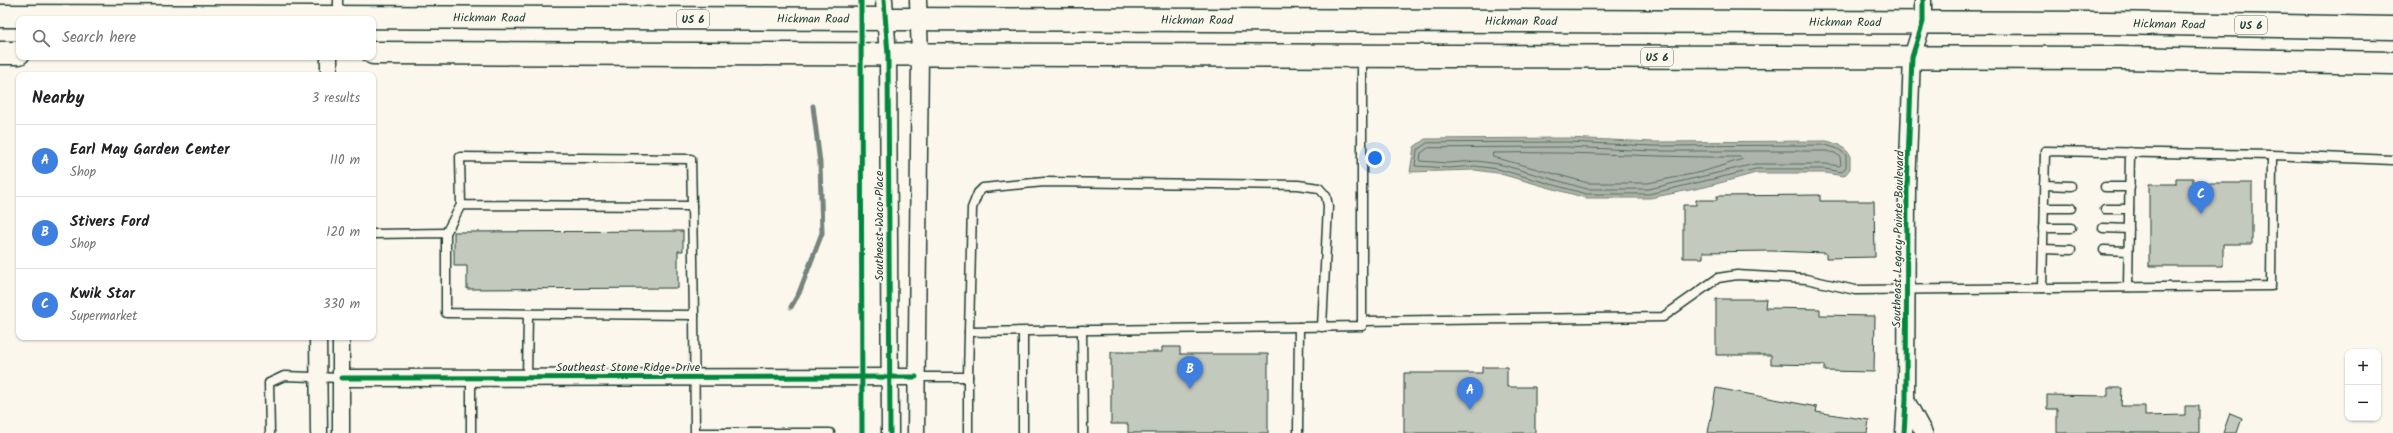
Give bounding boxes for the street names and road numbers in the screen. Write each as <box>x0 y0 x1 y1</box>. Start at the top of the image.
street label: Hickman Road <box>453 9 526 28</box>
road number: US 6 <box>677 10 709 28</box>
street label: Hickman Road <box>777 10 850 29</box>
street label: Hickman Road <box>1161 11 1234 30</box>
street label: Hickman Road <box>1485 12 1558 31</box>
street label: Hickman Road <box>1809 13 1882 32</box>
street label: Hickman Road <box>2133 14 2206 35</box>
road number: US 6 <box>2235 16 2267 34</box>
road number: US 6 <box>1641 48 1673 66</box>
street label: Southeast Legacy Pointe Boulevard <box>1887 149 1910 328</box>
street label: Southeast Waco Place <box>870 170 889 281</box>
street label: Southeast Stone Ridge Drive <box>556 358 701 377</box>

